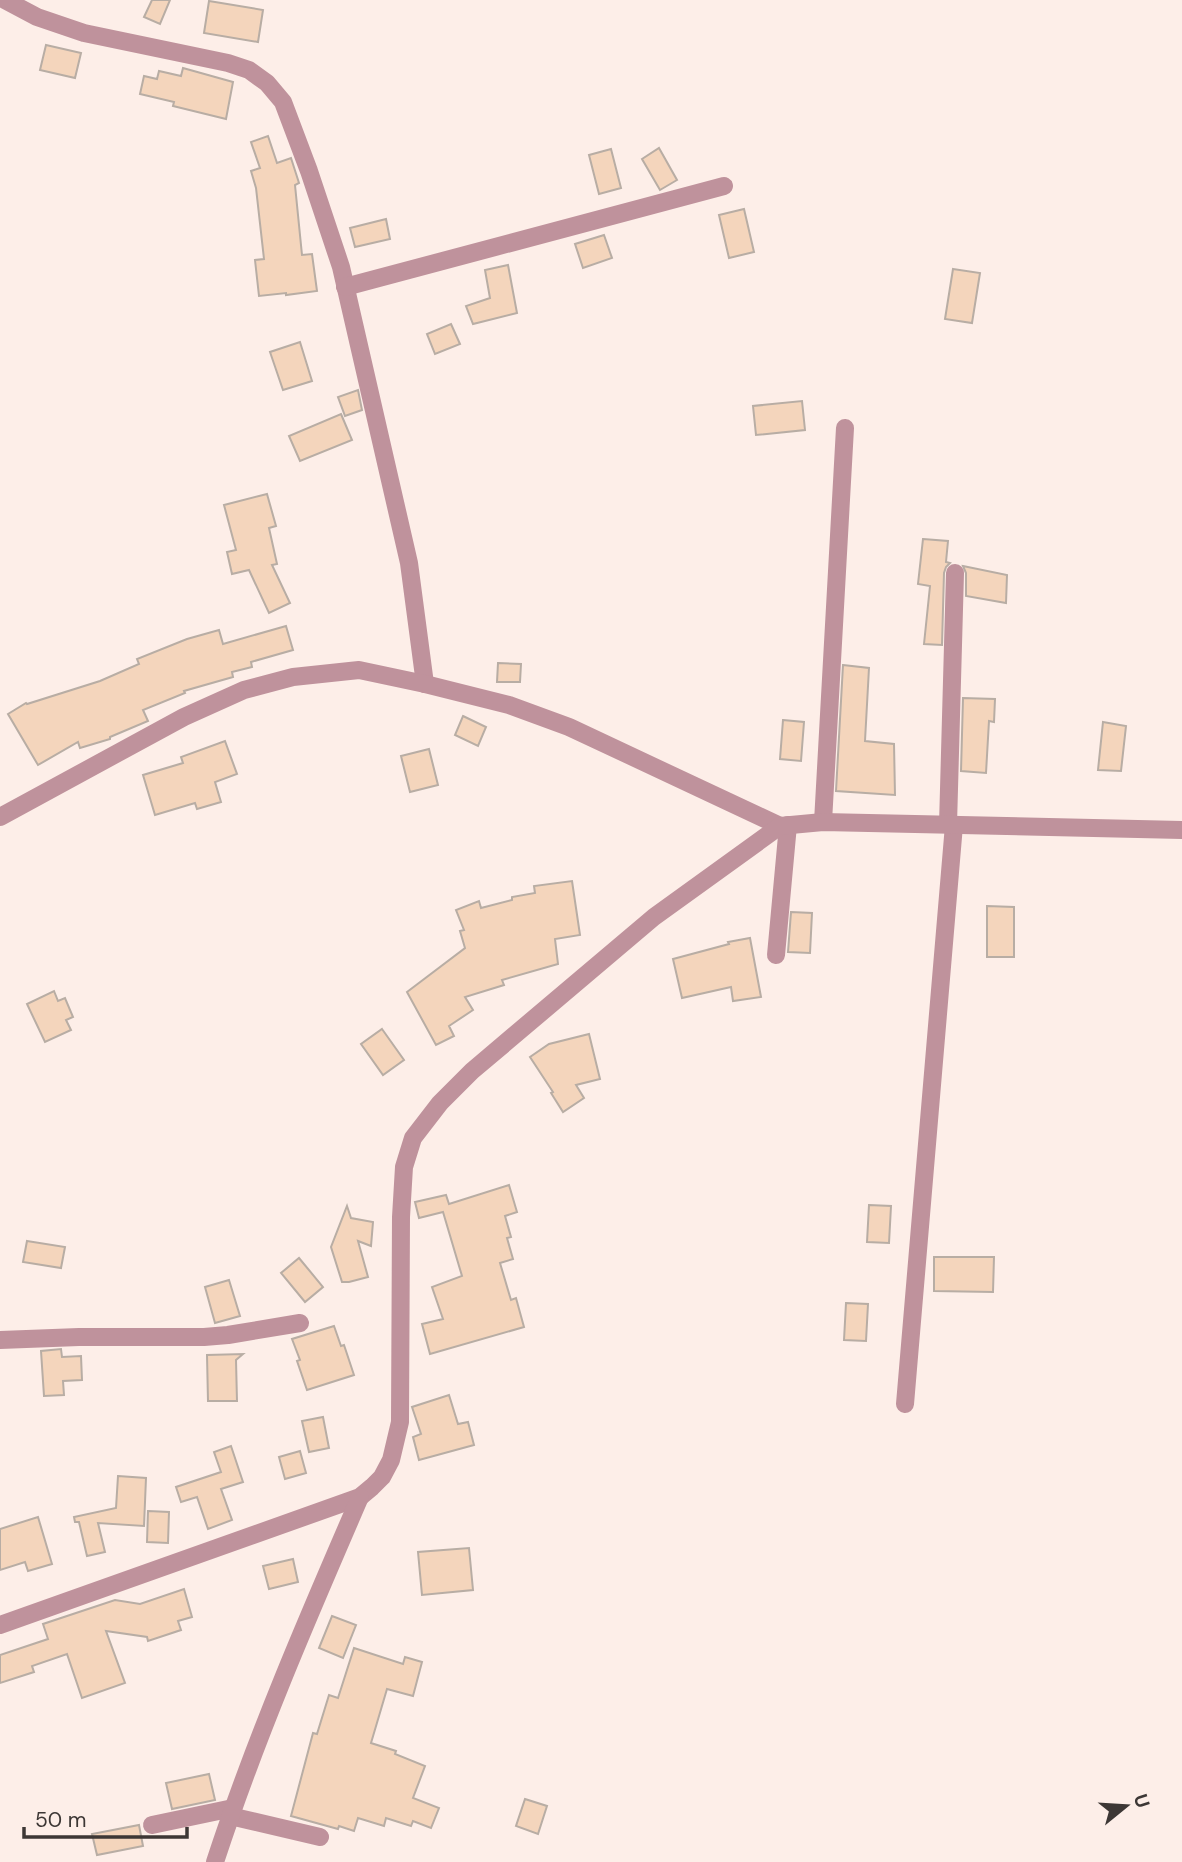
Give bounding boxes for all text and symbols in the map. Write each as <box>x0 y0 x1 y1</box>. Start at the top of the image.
north arrow <box>1091 1771 1161 1841</box>
text: U <box>1128 1791 1156 1811</box>
scale bar <box>24 1796 187 1840</box>
text: 50 m <box>35 1806 86 1834</box>

